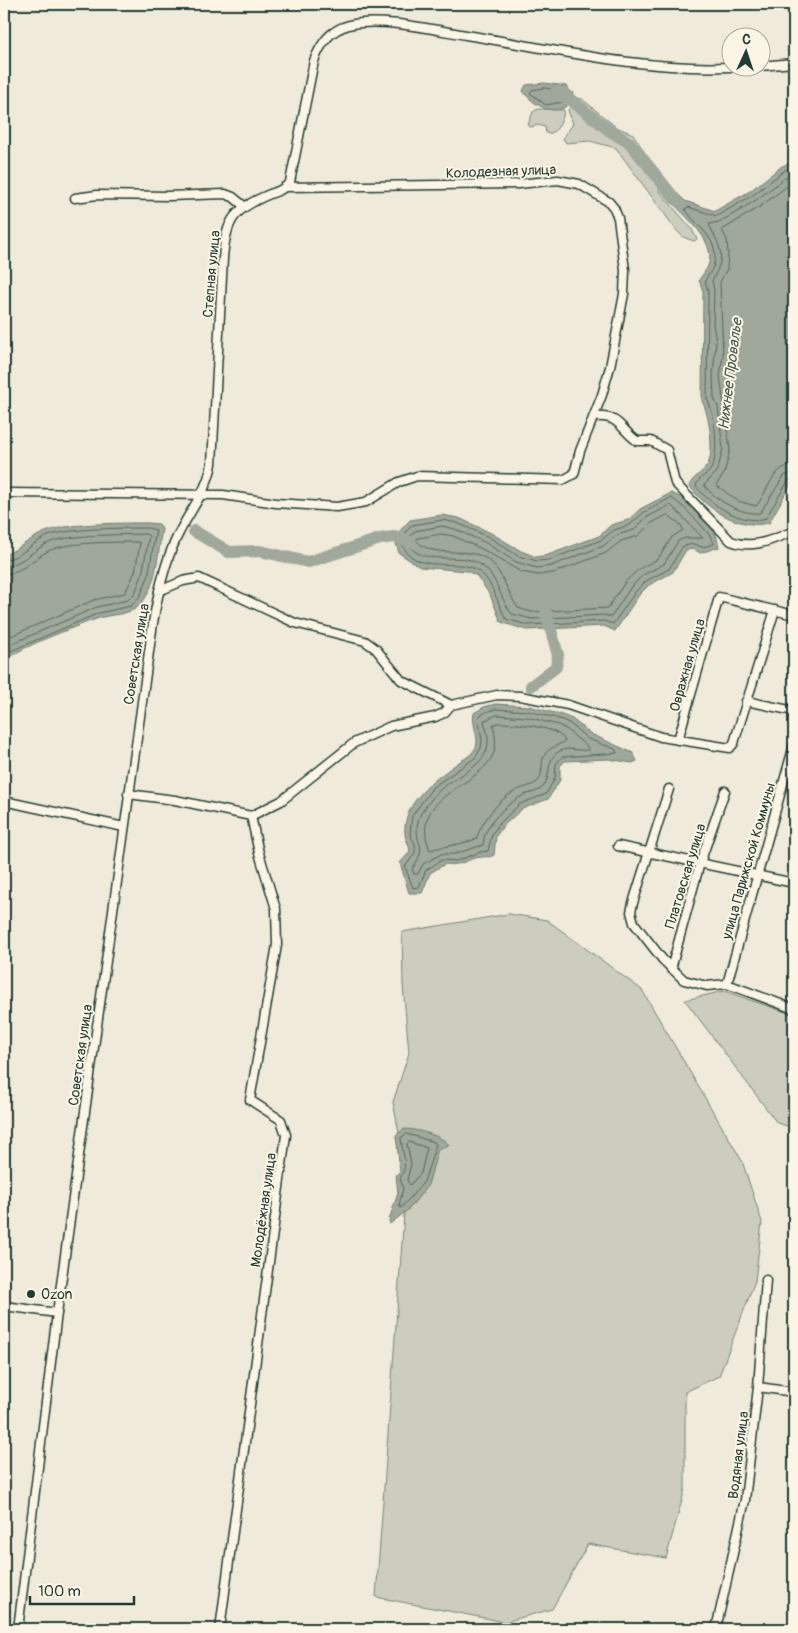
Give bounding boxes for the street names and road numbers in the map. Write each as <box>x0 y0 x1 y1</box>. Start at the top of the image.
street label: Колодезная улица <box>446 161 557 182</box>
street label: Степная улица <box>199 230 224 318</box>
street label: Советская улица <box>120 602 153 706</box>
street label: Овражная улица <box>666 617 709 714</box>
street label: улица Парижской Коммуны <box>718 781 779 942</box>
street label: Платовская улица <box>661 822 710 931</box>
street label: Советская улица <box>65 1003 96 1107</box>
street label: Молодёжная улица <box>247 1152 280 1268</box>
street label: Водяная улица <box>725 1410 752 1500</box>

